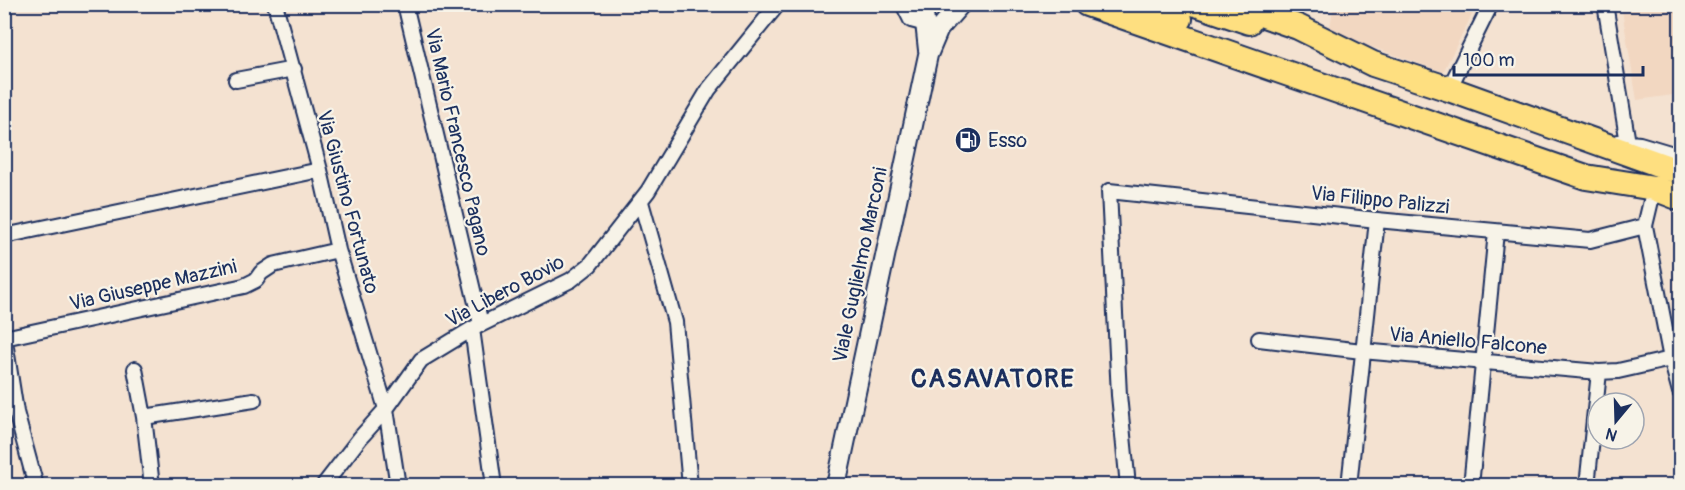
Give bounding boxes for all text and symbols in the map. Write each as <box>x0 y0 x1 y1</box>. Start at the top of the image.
street label: Via Mario Francesco Pagano <box>420 26 496 258</box>
scale bar <box>1454 39 1643 77</box>
text: 100 m <box>1463 49 1515 72</box>
street label: Via Giustino Fortunato <box>311 107 385 297</box>
fuel station icon: Esso <box>953 125 983 155</box>
place label: Esso <box>988 128 1027 153</box>
street label: Viale Guglielmo Marconi <box>827 165 893 365</box>
street label: Via Filippo Palizzi <box>1309 180 1451 220</box>
street label: Via Libero Bovio <box>441 249 569 333</box>
street label: Via Giuseppe Mazzini <box>67 254 239 316</box>
street label: Via Aniello Falcone <box>1388 322 1548 360</box>
district label: CASAVATORE <box>911 363 1075 395</box>
north arrow <box>1586 391 1646 451</box>
text: N <box>1603 423 1620 445</box>

